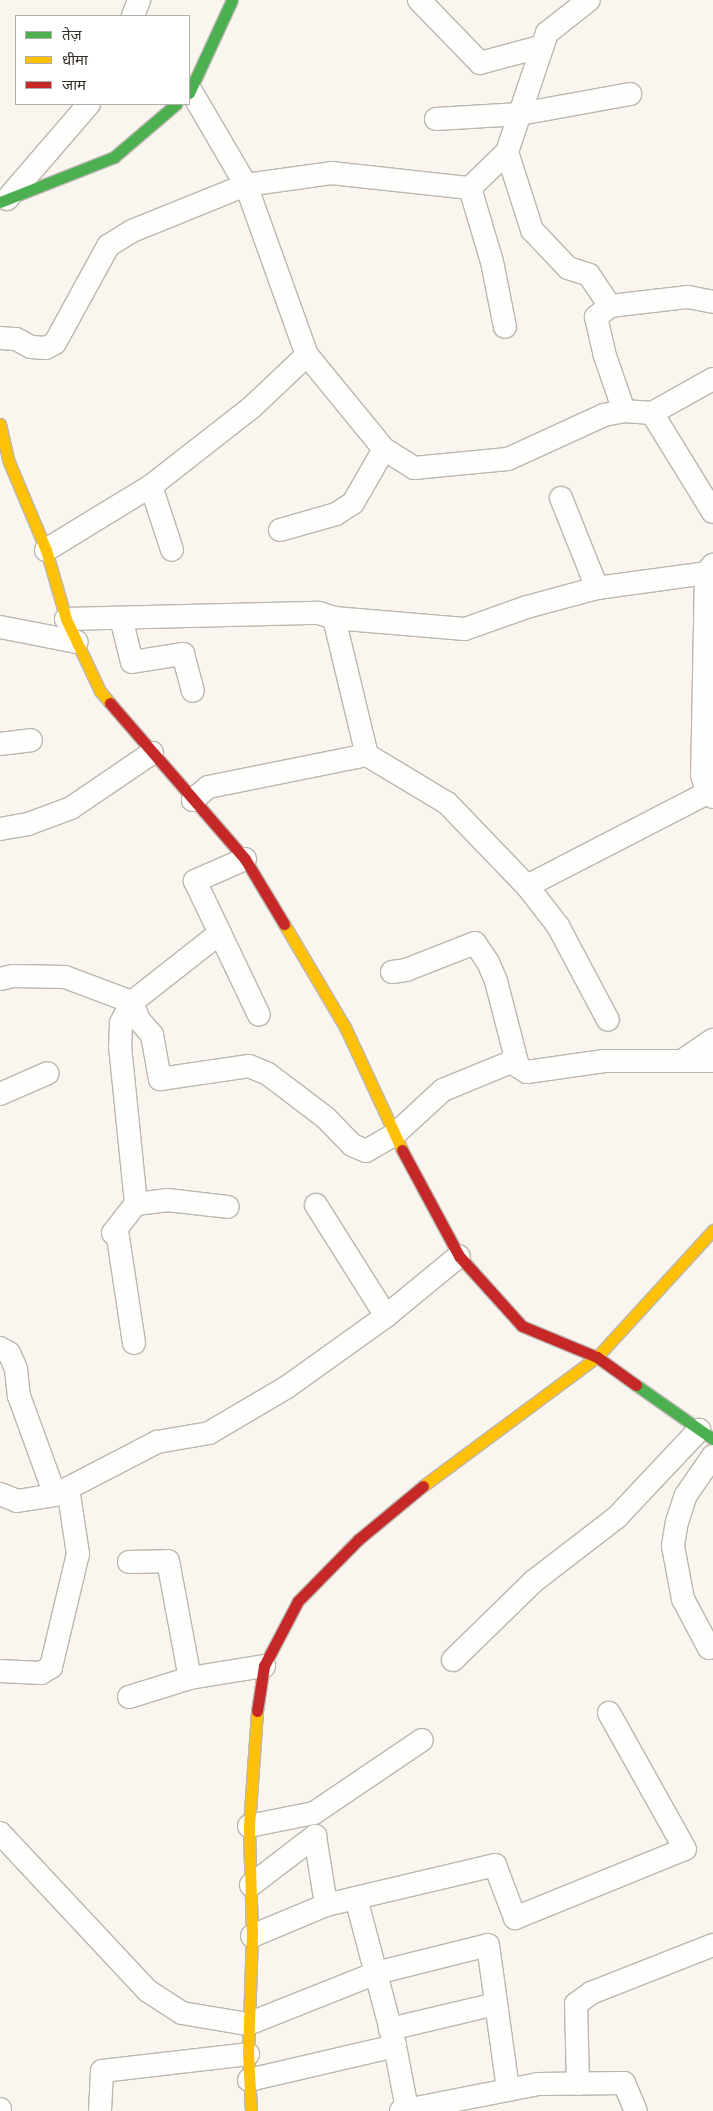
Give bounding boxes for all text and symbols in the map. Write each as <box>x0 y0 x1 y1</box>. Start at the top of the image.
legend <box>15 15 190 105</box>
text: तेज़ <box>62 24 82 44</box>
text: धीमा <box>62 49 88 69</box>
text: जाम <box>62 74 86 94</box>

